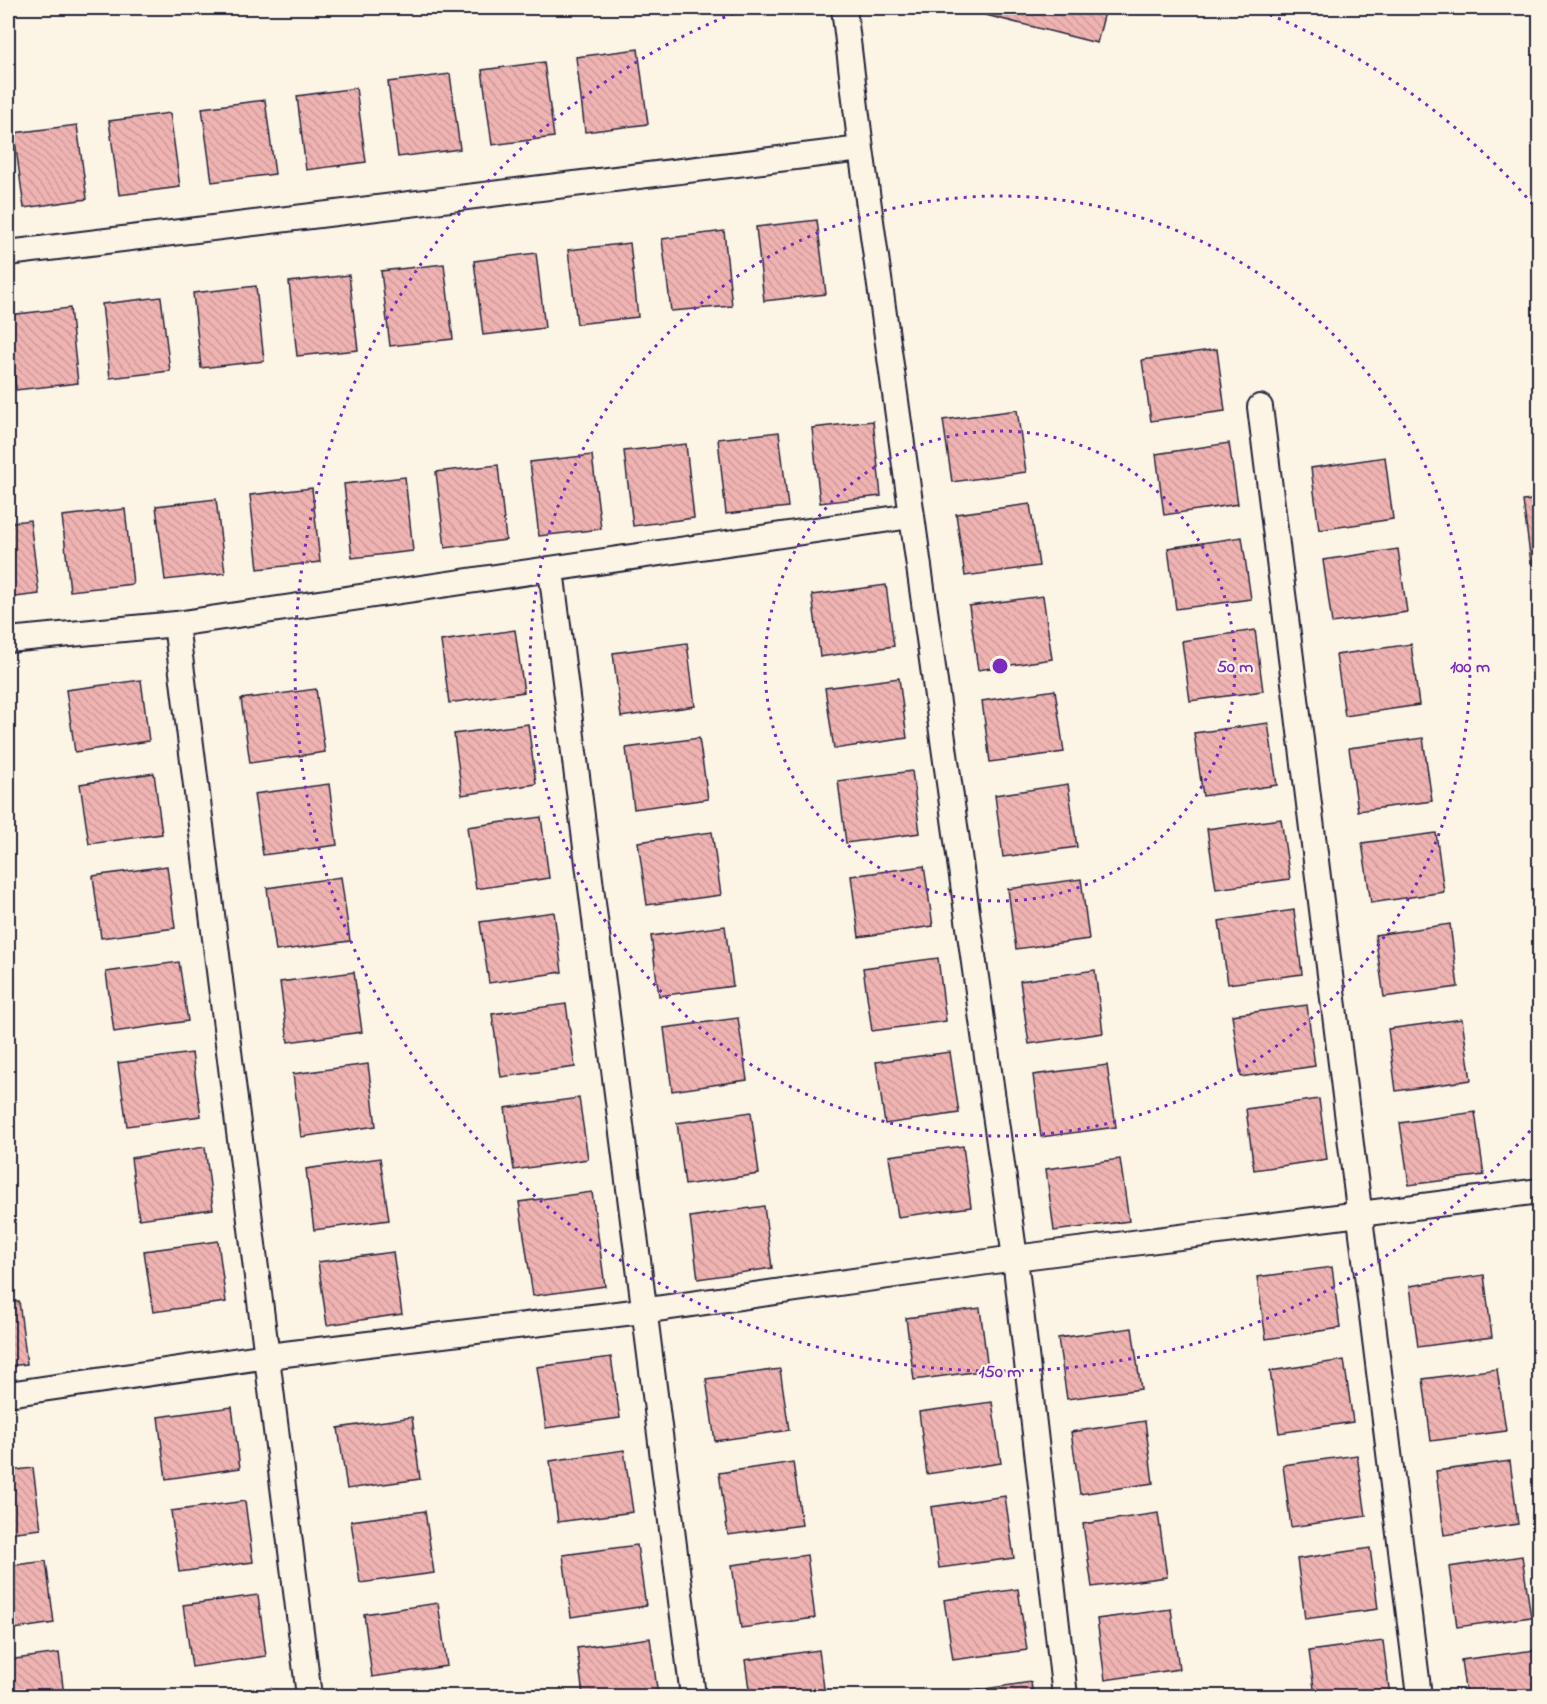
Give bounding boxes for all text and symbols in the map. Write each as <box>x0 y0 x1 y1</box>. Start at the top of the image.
text: 50 m <box>1217 655 1253 681</box>
text: 100 m <box>1450 655 1490 681</box>
centre of rings <box>990 656 1010 676</box>
text: 150 m <box>979 1360 1021 1386</box>

